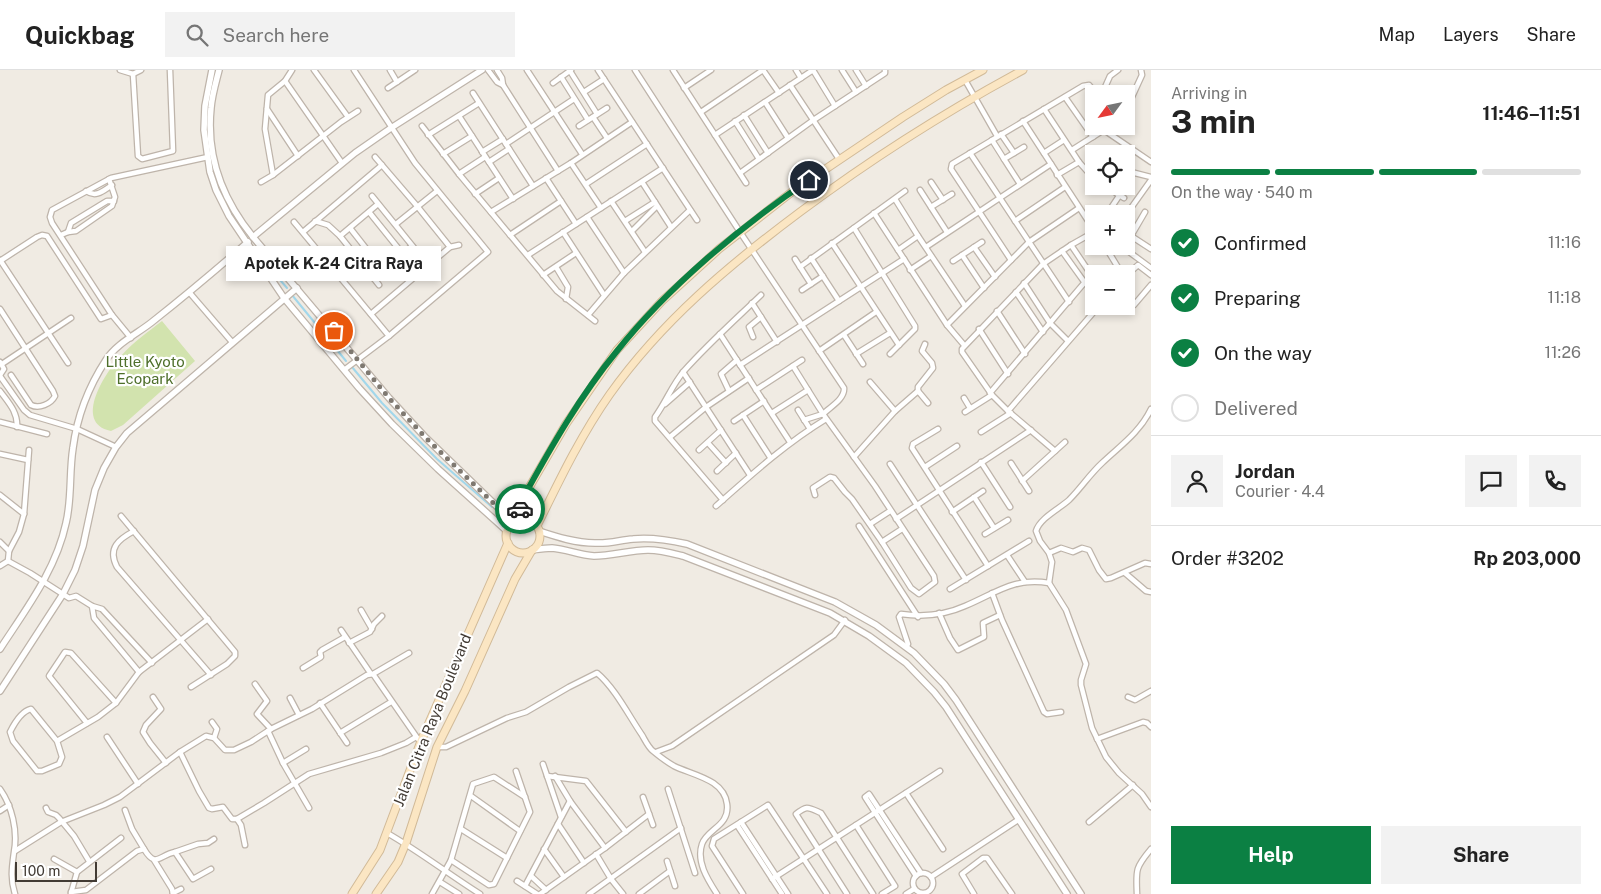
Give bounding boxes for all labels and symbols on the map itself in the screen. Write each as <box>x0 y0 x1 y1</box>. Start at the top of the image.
north arrow <box>1085 85 1135 135</box>
pin <box>788 159 830 201</box>
callout: Apotek K-24 Citra Raya <box>226 246 442 281</box>
pin <box>313 310 355 352</box>
park label: Little Kyoto Ecopark <box>105 353 185 387</box>
courier <box>495 484 545 534</box>
street label: Jalan Citra Raya Boulevard <box>390 631 474 809</box>
scale bar <box>15 859 98 882</box>

